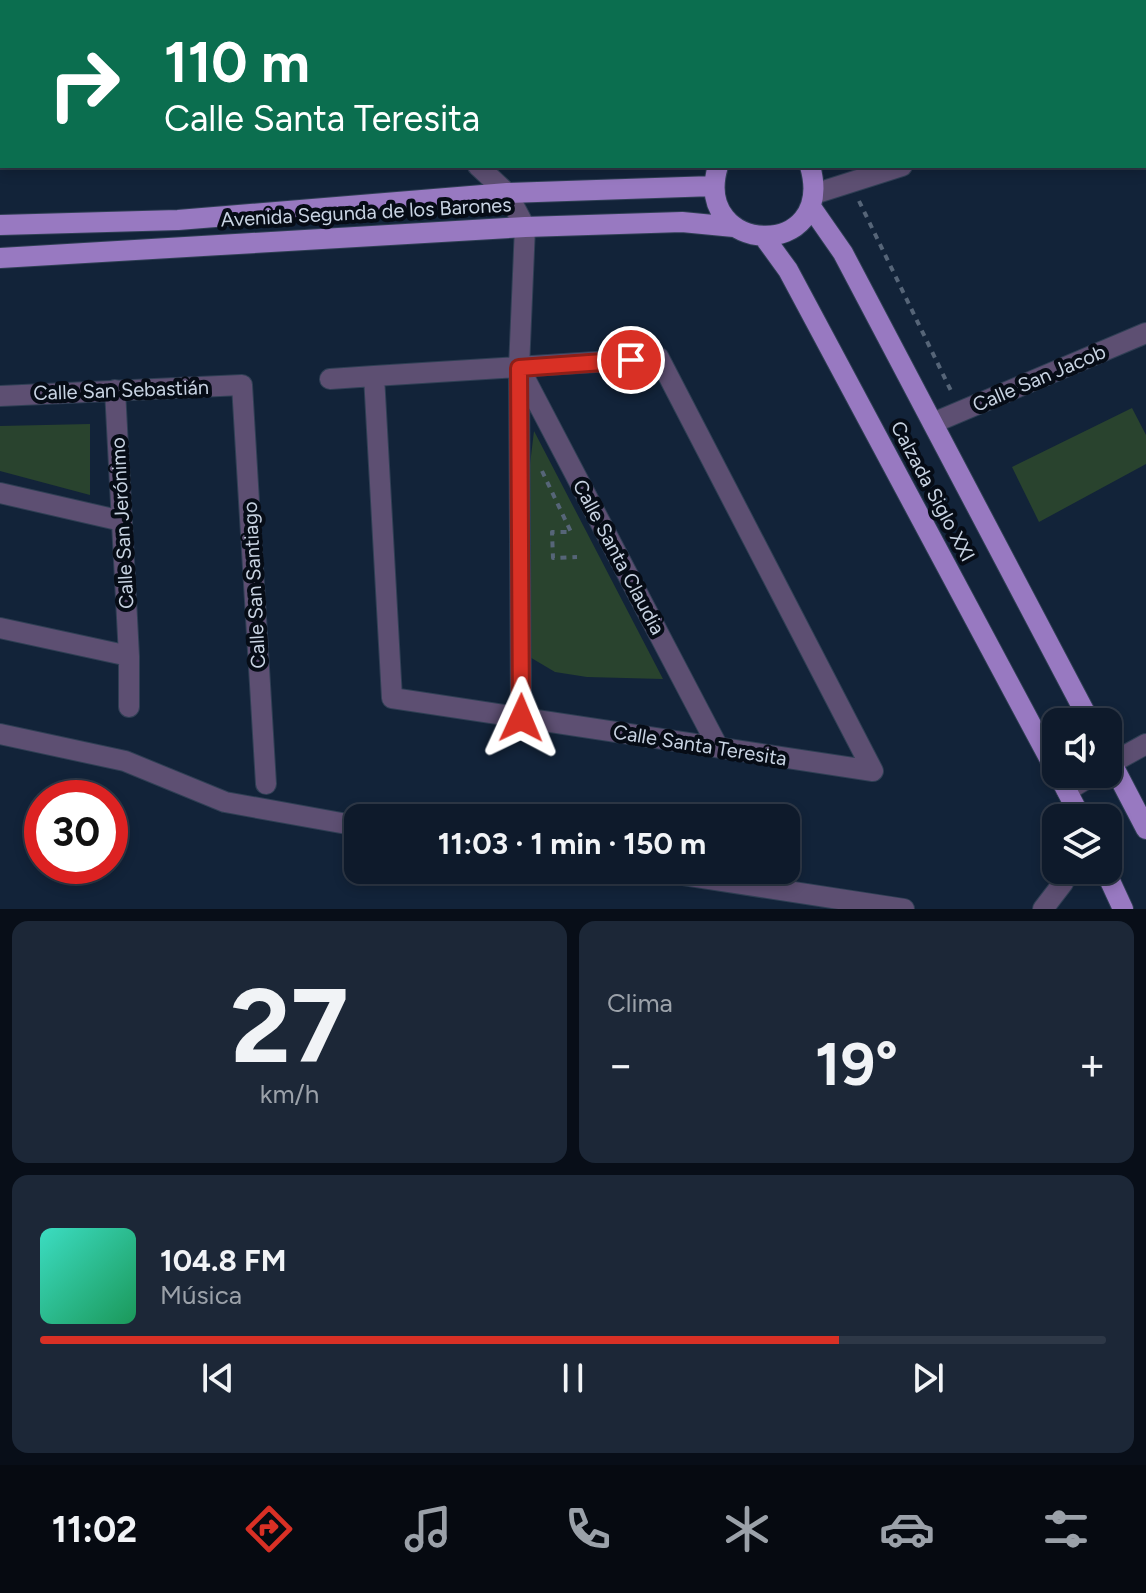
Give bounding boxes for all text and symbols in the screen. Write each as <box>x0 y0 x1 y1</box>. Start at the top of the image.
text: 110 m <box>164 29 310 96</box>
icon: right <box>32 32 136 136</box>
text: Calle Santa Teresita <box>164 97 480 140</box>
street label: Avenida Segunda de los Barones <box>220 192 512 232</box>
pin <box>597 326 665 394</box>
icon: arrive <box>609 338 653 382</box>
street label: Calle San Jacob <box>969 339 1109 417</box>
street label: Calle San Sebastián <box>33 375 209 405</box>
street label: Calzada Siglo XXI <box>886 417 980 565</box>
street label: Calle San Jerónimo <box>106 437 138 609</box>
street label: Calle Santa Claudia <box>568 475 670 639</box>
street label: Calle San Santiago <box>238 501 270 669</box>
position arrow <box>479 676 563 760</box>
map controls <box>1042 708 1122 884</box>
button: sound <box>1042 708 1122 788</box>
street label: Calle Santa Teresita <box>611 719 789 771</box>
speed limit sign: 30 <box>24 780 128 884</box>
button: layers <box>1042 804 1122 884</box>
text: 11:03 · 1 min · 150 m <box>438 825 706 862</box>
text: 27 <box>230 963 349 1088</box>
text: Clima <box>607 987 673 1019</box>
text: 19° <box>815 1028 898 1100</box>
text: − <box>607 1038 634 1091</box>
text: + <box>1079 1038 1106 1091</box>
text: km/h <box>260 1078 319 1110</box>
text: 104.8 FM <box>160 1242 286 1279</box>
text: Música <box>160 1279 242 1311</box>
icon: previous <box>196 1356 240 1400</box>
icon: pause <box>551 1356 595 1400</box>
icon: next <box>906 1356 950 1400</box>
icon: directions <box>241 1501 297 1557</box>
icon: music <box>400 1501 456 1557</box>
icon: phone <box>560 1501 616 1557</box>
icon: climate <box>719 1501 775 1557</box>
icon: car <box>879 1501 935 1557</box>
icon: filters <box>1038 1501 1094 1557</box>
text: 11:02 <box>52 1508 137 1551</box>

